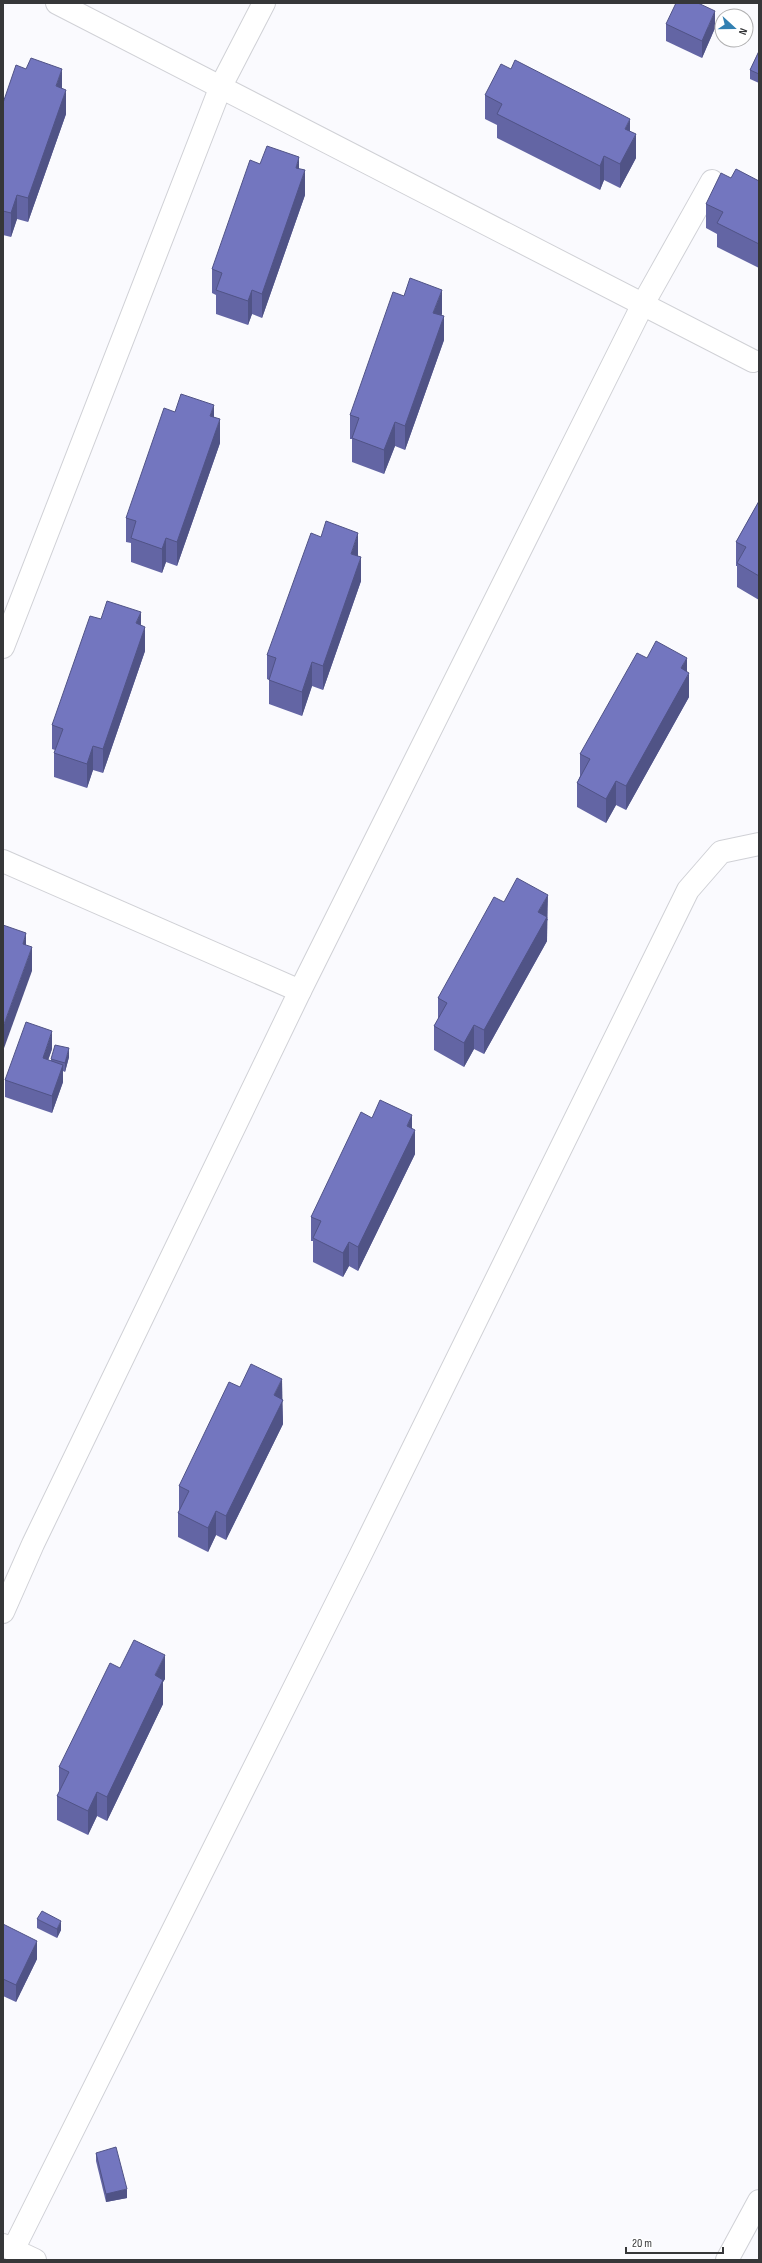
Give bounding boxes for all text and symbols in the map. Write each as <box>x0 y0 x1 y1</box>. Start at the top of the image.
north arrow <box>714 8 754 48</box>
text: N <box>736 26 750 37</box>
scale bar <box>626 2229 723 2255</box>
text: 20 m <box>632 2236 652 2251</box>

